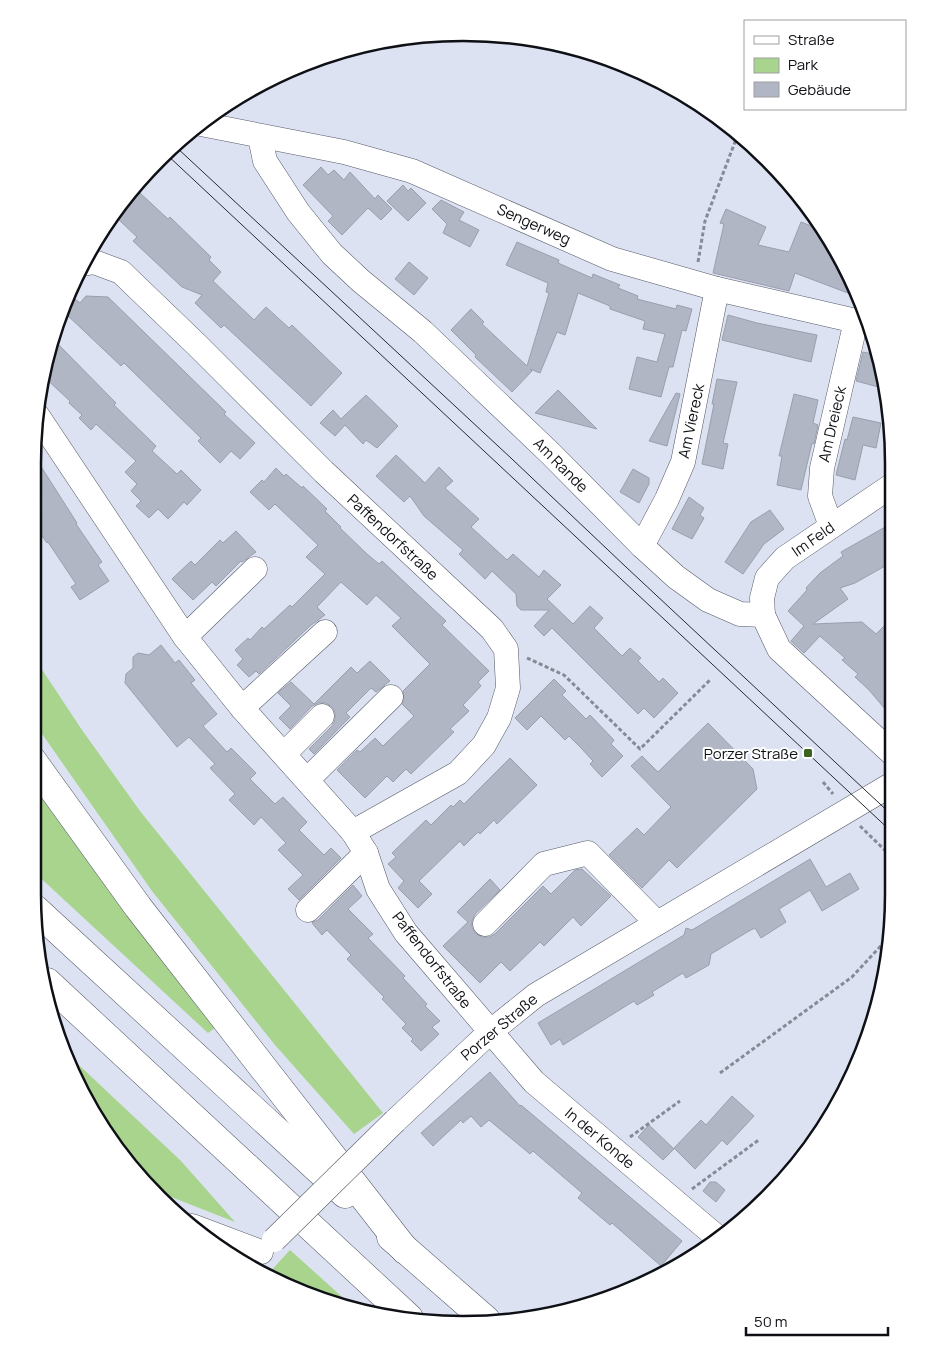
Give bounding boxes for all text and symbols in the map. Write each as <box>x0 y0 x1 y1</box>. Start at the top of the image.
legend <box>744 20 906 110</box>
text: Straße <box>788 29 835 50</box>
text: Park <box>788 54 818 75</box>
text: Gebäude <box>788 79 851 100</box>
street label: Sengerweg <box>494 198 574 250</box>
street label: Am Viereck <box>673 381 709 460</box>
street label: Am Dreieck <box>813 383 851 464</box>
street label: Am Rande <box>529 433 593 497</box>
street label: Paffendorfstraße <box>343 489 443 585</box>
street label: Im Feld <box>787 517 839 561</box>
place label: Porzer Straße <box>704 743 798 764</box>
marker: Porzer Straße <box>802 747 814 759</box>
street label: Paffendorfstraße <box>388 907 477 1013</box>
street label: Porzer Straße <box>456 989 542 1065</box>
street label: In der Konde <box>561 1103 640 1174</box>
scale bar <box>746 1304 888 1336</box>
text: 50 m <box>754 1311 788 1332</box>

